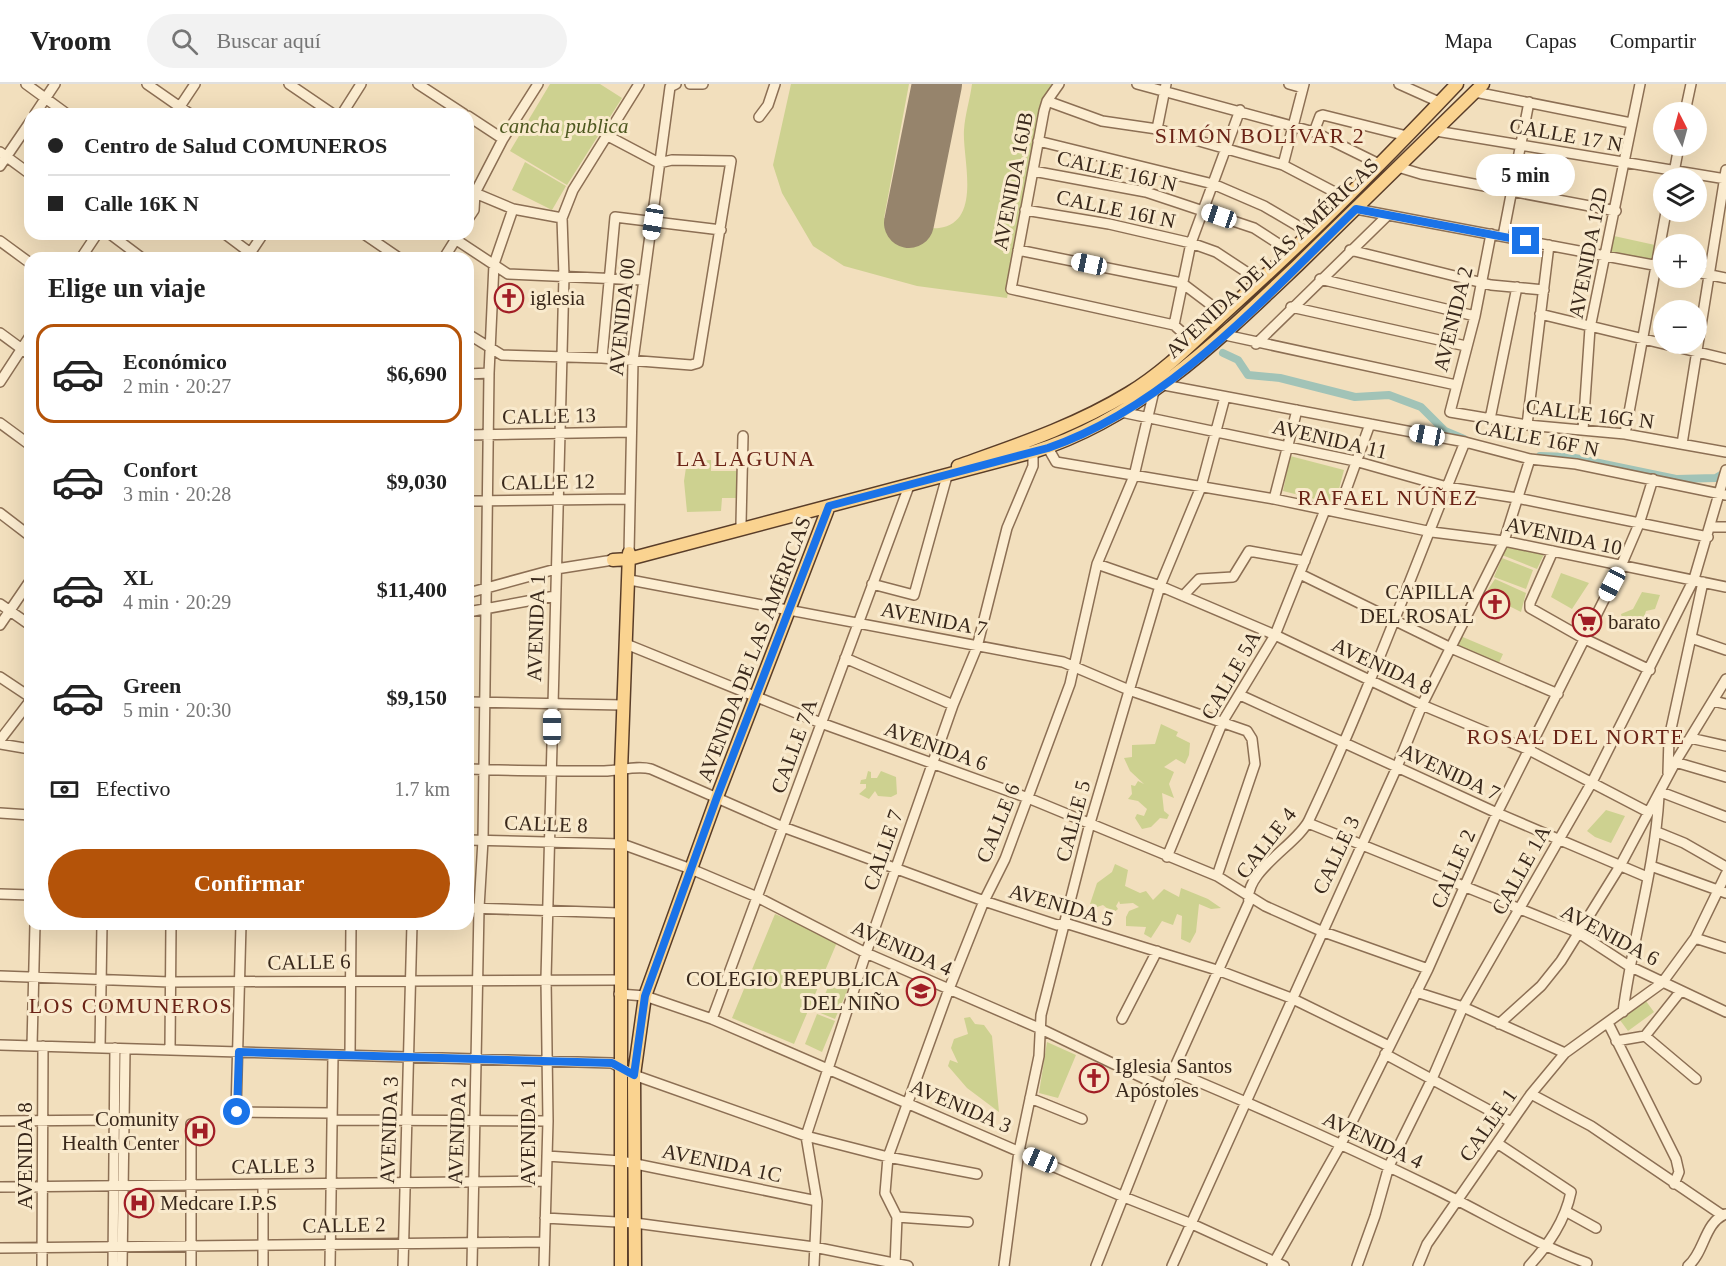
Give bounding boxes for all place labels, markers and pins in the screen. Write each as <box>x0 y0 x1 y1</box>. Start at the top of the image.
church icon: iglesia <box>493 282 525 314</box>
place label: iglesia <box>530 286 585 310</box>
place label: CAPILLA DEL ROSAL <box>1360 580 1475 628</box>
church icon: CAPILLA DEL ROSAL <box>1479 588 1511 620</box>
supermarket icon: barato <box>1571 606 1603 638</box>
place label: barato <box>1608 610 1660 634</box>
place label: COLEGIO REPUBLICA DEL NIÑO <box>686 967 901 1015</box>
school or university icon: COLEGIO REPUBLICA DEL NIÑO <box>905 975 937 1007</box>
place label: Iglesia Santos Apóstoles <box>1115 1054 1232 1102</box>
church icon: Iglesia Santos Apóstoles <box>1078 1062 1110 1094</box>
place label: Comunity Health Center <box>62 1107 179 1155</box>
hospital icon: Comunity Health Center <box>184 1115 216 1147</box>
hospital icon: Medcare I.P.S <box>123 1187 155 1219</box>
place label: Medcare I.P.S <box>160 1191 277 1215</box>

